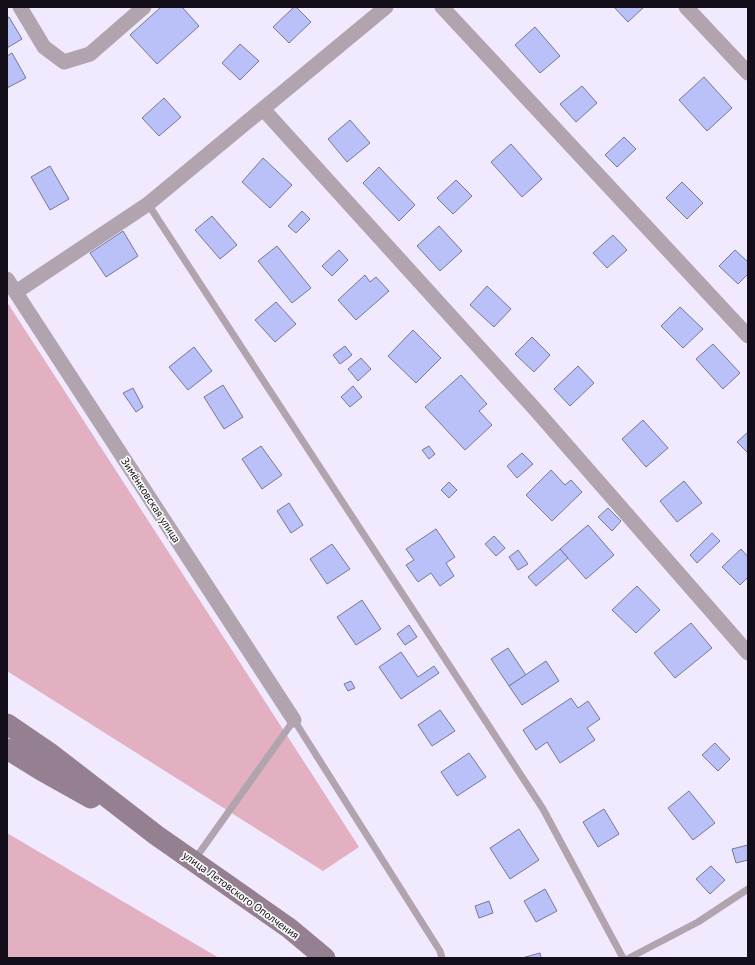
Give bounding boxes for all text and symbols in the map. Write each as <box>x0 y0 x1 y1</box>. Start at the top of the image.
street label: Зимёнковская улица <box>118 455 184 545</box>
street label: улица Летовского Ополчения <box>180 848 302 942</box>

